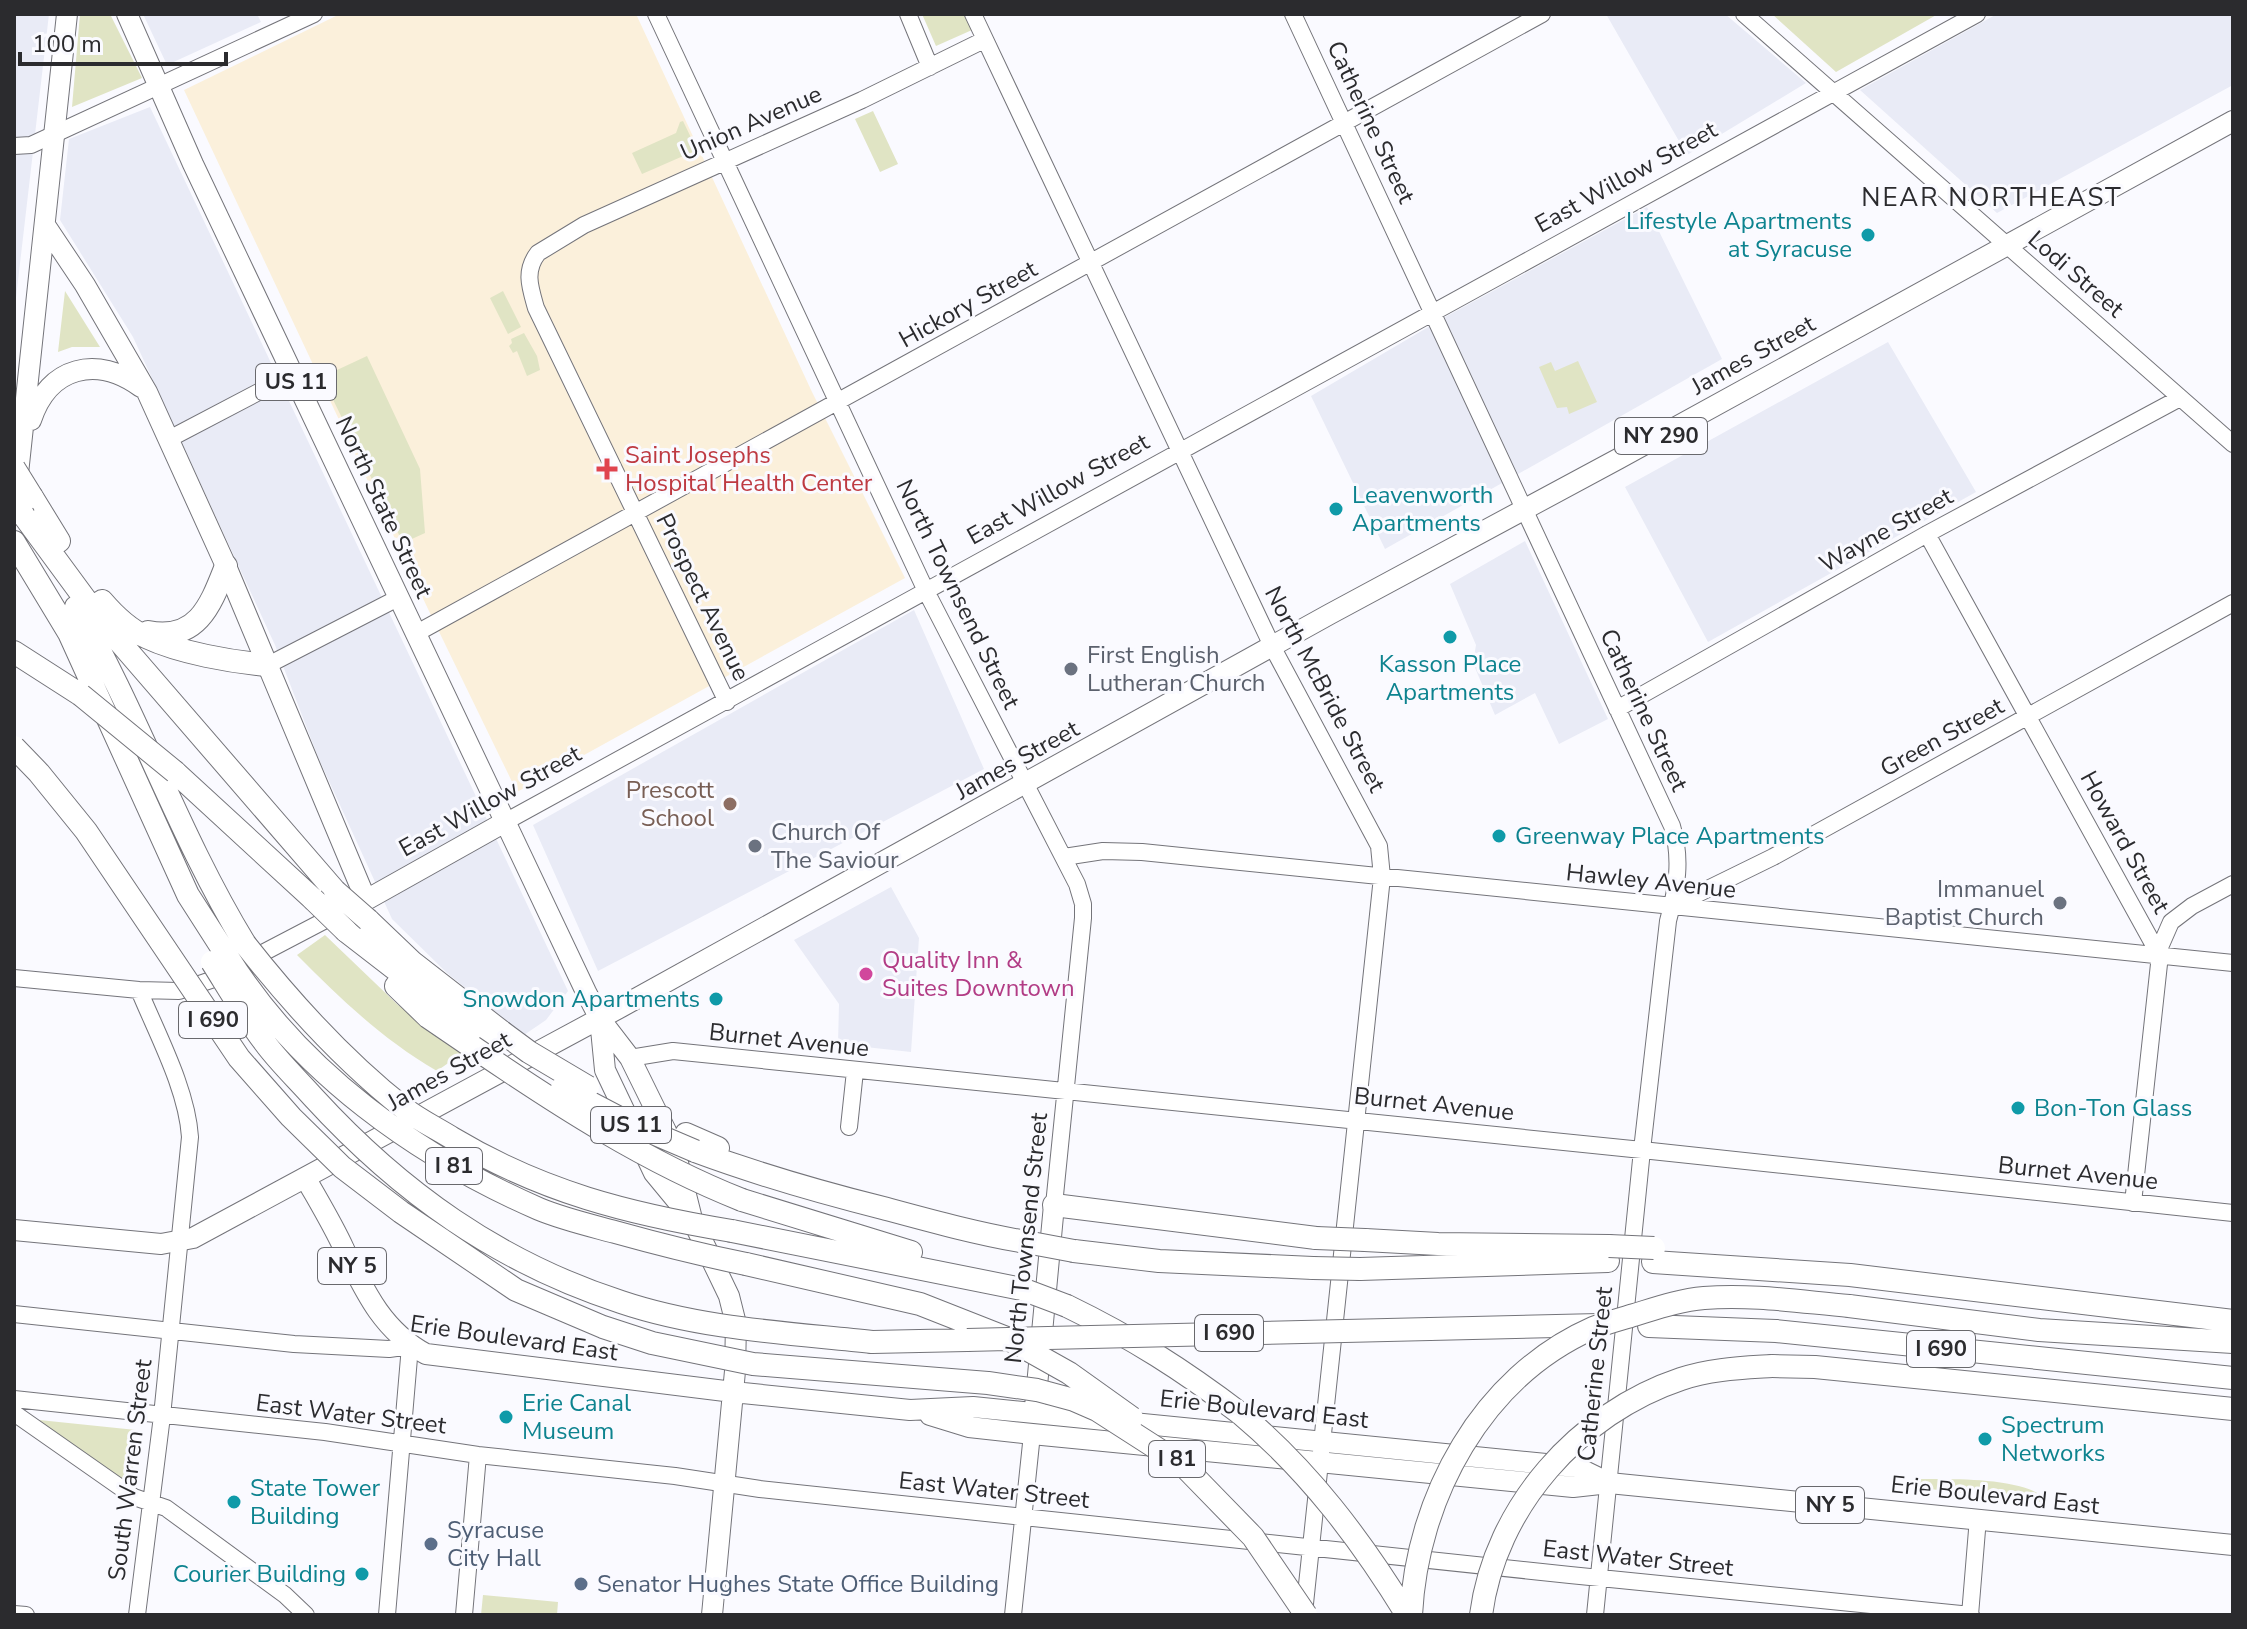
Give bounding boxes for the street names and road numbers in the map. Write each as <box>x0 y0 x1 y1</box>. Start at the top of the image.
street label: Catherine Street <box>1319 36 1423 209</box>
street label: Union Avenue <box>675 78 827 168</box>
street label: East Willow Street <box>1529 113 1723 240</box>
street label: Lodi Street <box>2021 223 2131 325</box>
street label: Hickory Street <box>893 253 1043 355</box>
street label: James Street <box>1684 308 1821 403</box>
road number: US 11 <box>256 364 336 400</box>
street label: North State Street <box>328 411 440 604</box>
road number: NY 290 <box>1615 418 1707 454</box>
street label: East Willow Street <box>961 425 1155 552</box>
street label: North Townsend Street <box>888 474 1028 715</box>
street label: Wayne Street <box>1814 480 1959 580</box>
street label: Prospect Avenue <box>649 508 757 686</box>
street label: North McBride Street <box>1257 580 1393 798</box>
street label: Catherine Street <box>1592 624 1696 797</box>
street label: Green Street <box>1874 690 2010 784</box>
street label: James Street <box>948 713 1085 808</box>
street label: East Willow Street <box>393 737 587 864</box>
street label: Howard Street <box>2073 765 2178 919</box>
street label: Hawley Avenue <box>1564 856 1738 906</box>
road number: I 690 <box>179 1002 247 1038</box>
street label: Burnet Avenue <box>707 1016 871 1064</box>
street label: James Street <box>380 1024 517 1119</box>
street label: Burnet Avenue <box>1352 1080 1516 1128</box>
road number: US 11 <box>591 1107 671 1143</box>
street label: North Townsend Street <box>997 1111 1055 1365</box>
road number: I 81 <box>426 1148 482 1184</box>
street label: Burnet Avenue <box>1996 1149 2160 1197</box>
road number: NY 5 <box>318 1248 386 1284</box>
street label: Catherine Street <box>1570 1284 1620 1463</box>
street label: Erie Boulevard East <box>408 1308 621 1369</box>
road number: I 690 <box>1195 1315 1263 1351</box>
road number: I 690 <box>1907 1331 1975 1367</box>
street label: South Warren Street <box>101 1357 160 1582</box>
street label: Erie Boulevard East <box>1158 1382 1370 1436</box>
street label: East Water Street <box>254 1386 449 1442</box>
road number: I 81 <box>1149 1441 1205 1477</box>
street label: East Water Street <box>897 1464 1092 1516</box>
street label: Erie Boulevard East <box>1889 1468 2101 1522</box>
road number: NY 5 <box>1796 1487 1864 1523</box>
street label: East Water Street <box>1541 1532 1736 1584</box>

